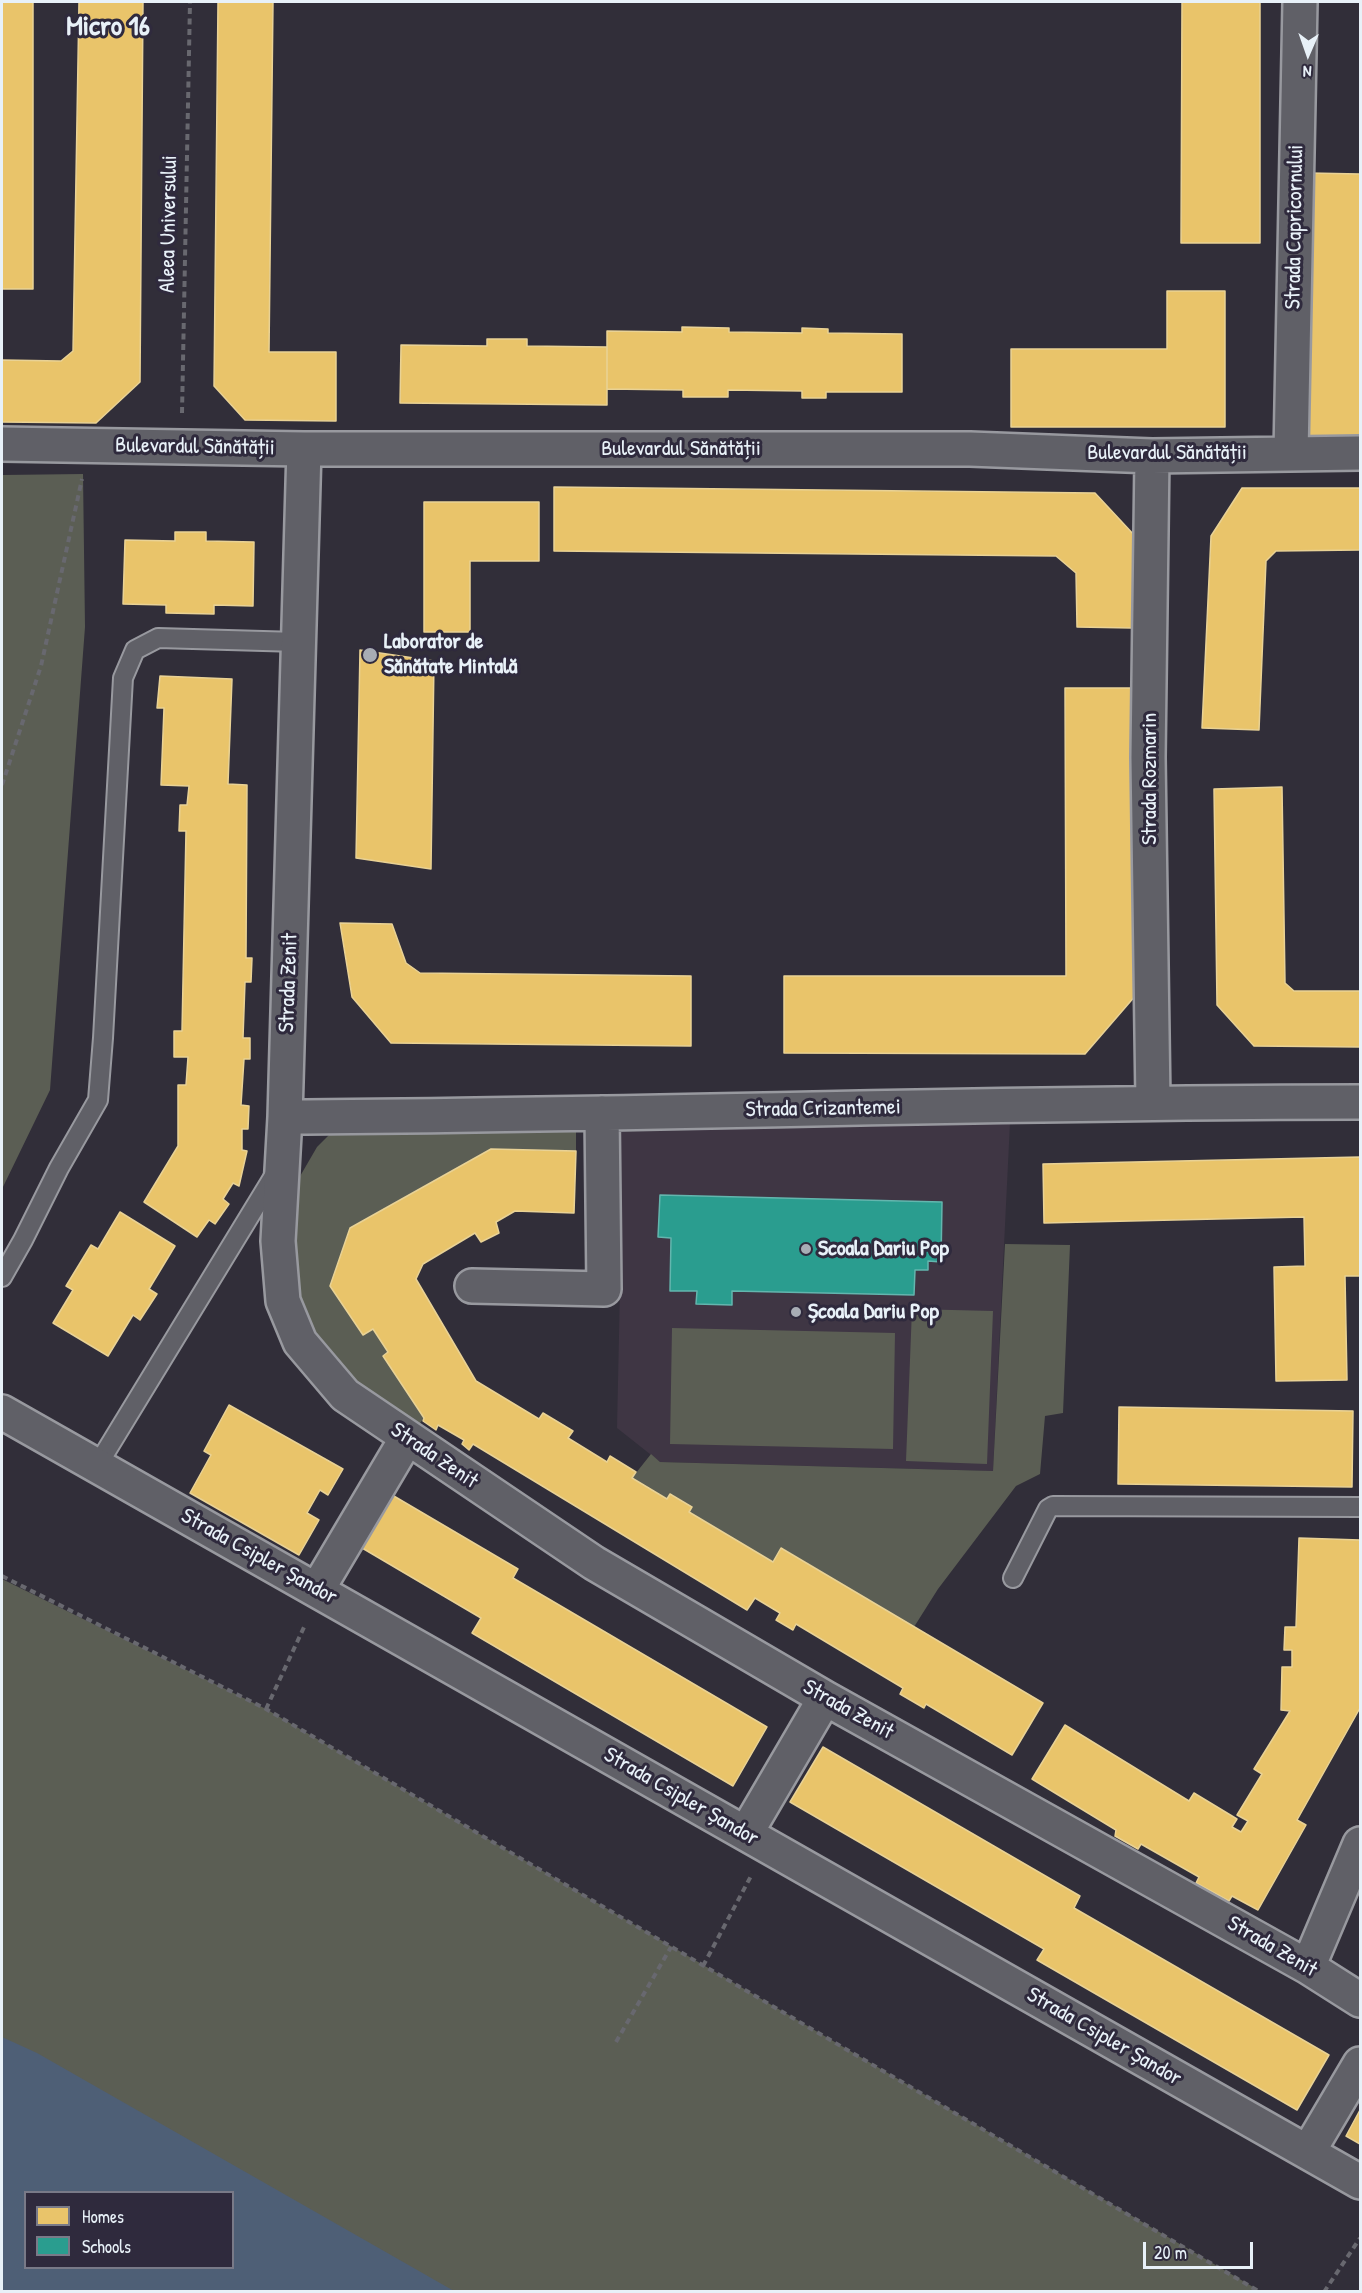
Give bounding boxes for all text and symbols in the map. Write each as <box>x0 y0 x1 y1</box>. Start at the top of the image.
district label: Micro 16 <box>66 11 150 45</box>
north arrow <box>1278 24 1338 84</box>
text: N <box>1303 61 1312 83</box>
street label: Strada Capricornului <box>1280 144 1310 310</box>
street label: Aleea Universului <box>155 155 183 293</box>
street label: Bulevardul Sănătății <box>115 432 275 462</box>
street label: Bulevardul Sănătății <box>601 436 761 462</box>
street label: Bulevardul Sănătății <box>1087 440 1247 466</box>
place label: Laborator de Sănătate Mintală <box>384 629 517 680</box>
marker: Laborator de Sănătate Mintală <box>361 646 379 664</box>
street label: Strada Rozmarin <box>1137 713 1163 845</box>
street label: Strada Zenit <box>274 933 304 1033</box>
street label: Strada Crizantemei <box>745 1094 901 1124</box>
place label: Scoala Dariu Pop <box>818 1236 949 1262</box>
marker: Scoala Dariu Pop <box>799 1242 813 1256</box>
place label: Școala Dariu Pop <box>808 1299 939 1325</box>
marker: Școala Dariu Pop <box>789 1305 803 1319</box>
street label: Strada Zenit <box>385 1417 483 1495</box>
street label: Strada Csipler Șandor <box>176 1503 342 1611</box>
street label: Strada Zenit <box>798 1674 898 1746</box>
street label: Strada Csipler Șandor <box>599 1742 763 1852</box>
street label: Strada Zenit <box>1222 1911 1322 1983</box>
street label: Strada Csipler Șandor <box>1022 1982 1186 2092</box>
legend <box>24 2191 234 2269</box>
text: Homes <box>82 2204 124 2229</box>
scale bar <box>1146 2230 1256 2268</box>
text: Schools <box>82 2234 131 2259</box>
text: 20 m <box>1154 2240 1187 2265</box>

